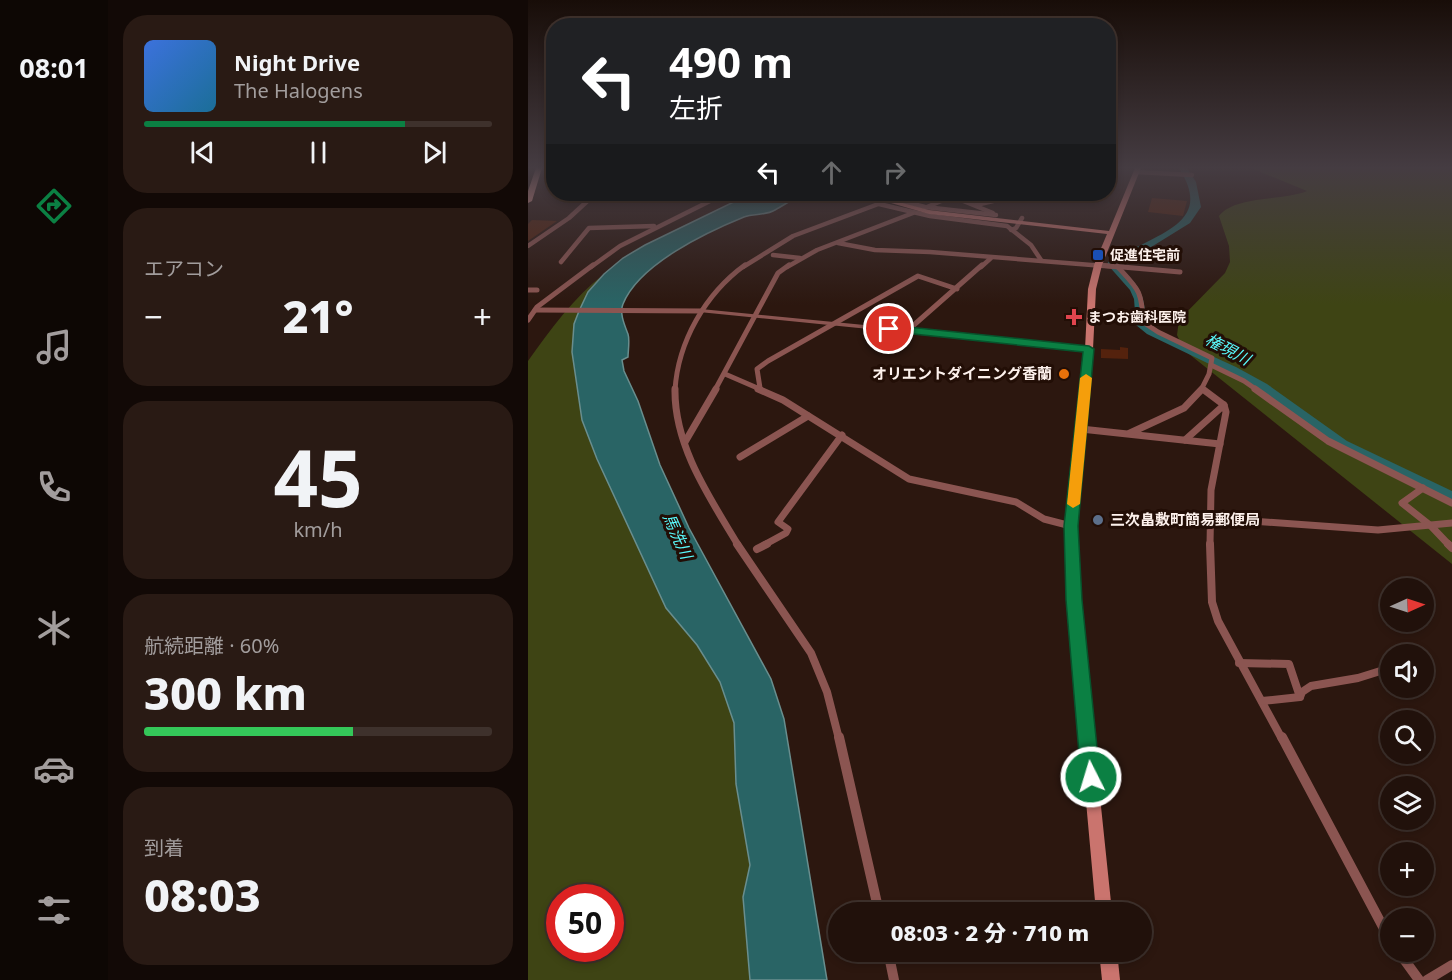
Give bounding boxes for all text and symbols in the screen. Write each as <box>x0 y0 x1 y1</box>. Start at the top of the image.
text: 490 m <box>669 33 793 90</box>
icon: left <box>570 42 648 120</box>
text: Night Drive <box>234 47 360 77</box>
text: 08:01 <box>19 49 89 86</box>
text: The Halogens <box>234 77 363 104</box>
text: 左折 <box>669 89 723 126</box>
icon: previous <box>186 136 219 169</box>
icon: pause <box>302 136 335 169</box>
icon: next <box>418 136 451 169</box>
icon: left <box>752 156 785 189</box>
icon: ahead <box>815 156 848 189</box>
icon: right <box>878 156 911 189</box>
icon: directions <box>33 185 75 227</box>
place label: 促進住宅前 <box>1110 245 1180 264</box>
marker: 促進住宅前 <box>1091 248 1105 262</box>
text: エアコン <box>144 255 224 282</box>
text: 21° <box>282 285 354 346</box>
text: − <box>144 294 163 339</box>
text: + <box>473 294 492 339</box>
pin <box>863 303 914 354</box>
place label: まつお歯科医院 <box>1088 307 1186 326</box>
marker: まつお歯科医院 <box>1065 308 1083 326</box>
icon: arrive <box>872 312 905 345</box>
icon: music <box>33 326 75 368</box>
water label: 権現川 <box>1202 328 1256 371</box>
place label: オリエントダイニング香蘭 <box>872 363 1052 383</box>
marker: オリエントダイニング香蘭 <box>1057 367 1071 381</box>
text: 45 <box>273 424 363 530</box>
icon: phone <box>33 466 75 508</box>
place label: 三次畠敷町簡易郵便局 <box>1110 509 1260 529</box>
water label: 馬洗川 <box>658 510 699 564</box>
marker: 三次畠敷町簡易郵便局 <box>1091 513 1105 527</box>
text: km/h <box>293 516 343 543</box>
north arrow <box>1380 578 1434 632</box>
map controls <box>1380 578 1434 962</box>
icon: climate <box>33 607 75 649</box>
text: 航続距離 · 60% <box>144 632 279 659</box>
button: sound <box>1380 644 1434 698</box>
text: 300 km <box>144 662 307 723</box>
button: search <box>1380 710 1434 764</box>
position arrow <box>1059 745 1123 809</box>
icon: car <box>33 748 75 790</box>
button: layers <box>1380 776 1434 830</box>
text: 到着 <box>144 834 184 861</box>
button: + <box>1380 842 1434 896</box>
text: 08:03 <box>144 864 261 925</box>
speed limit sign: 50 <box>546 884 624 962</box>
icon: filters <box>33 889 75 931</box>
button: − <box>1380 908 1434 962</box>
text: 08:03 · 2 分 · 710 m <box>891 917 1089 947</box>

